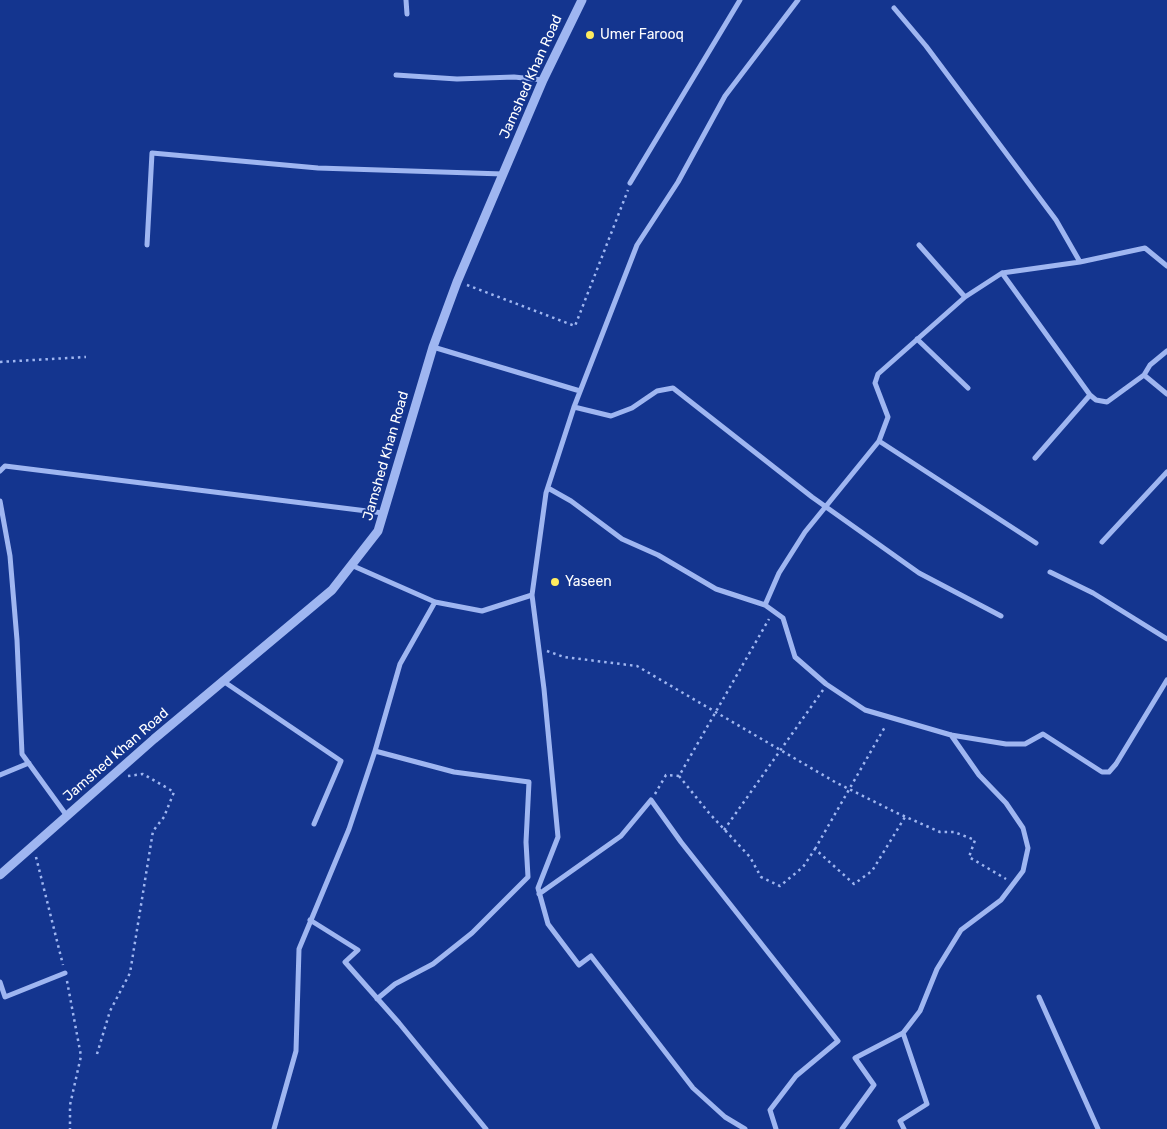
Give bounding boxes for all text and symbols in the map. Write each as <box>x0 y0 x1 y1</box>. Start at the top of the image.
street label: Jamshed Khan Road <box>496 12 566 142</box>
place label: Umer Farooq <box>600 27 684 43</box>
marker: Umer Farooq <box>584 29 596 41</box>
street label: Jamshed Khan Road <box>359 389 413 523</box>
place label: Yaseen <box>565 574 612 590</box>
marker: Yaseen <box>549 576 561 588</box>
street label: Jamshed Khan Road <box>60 705 172 805</box>

